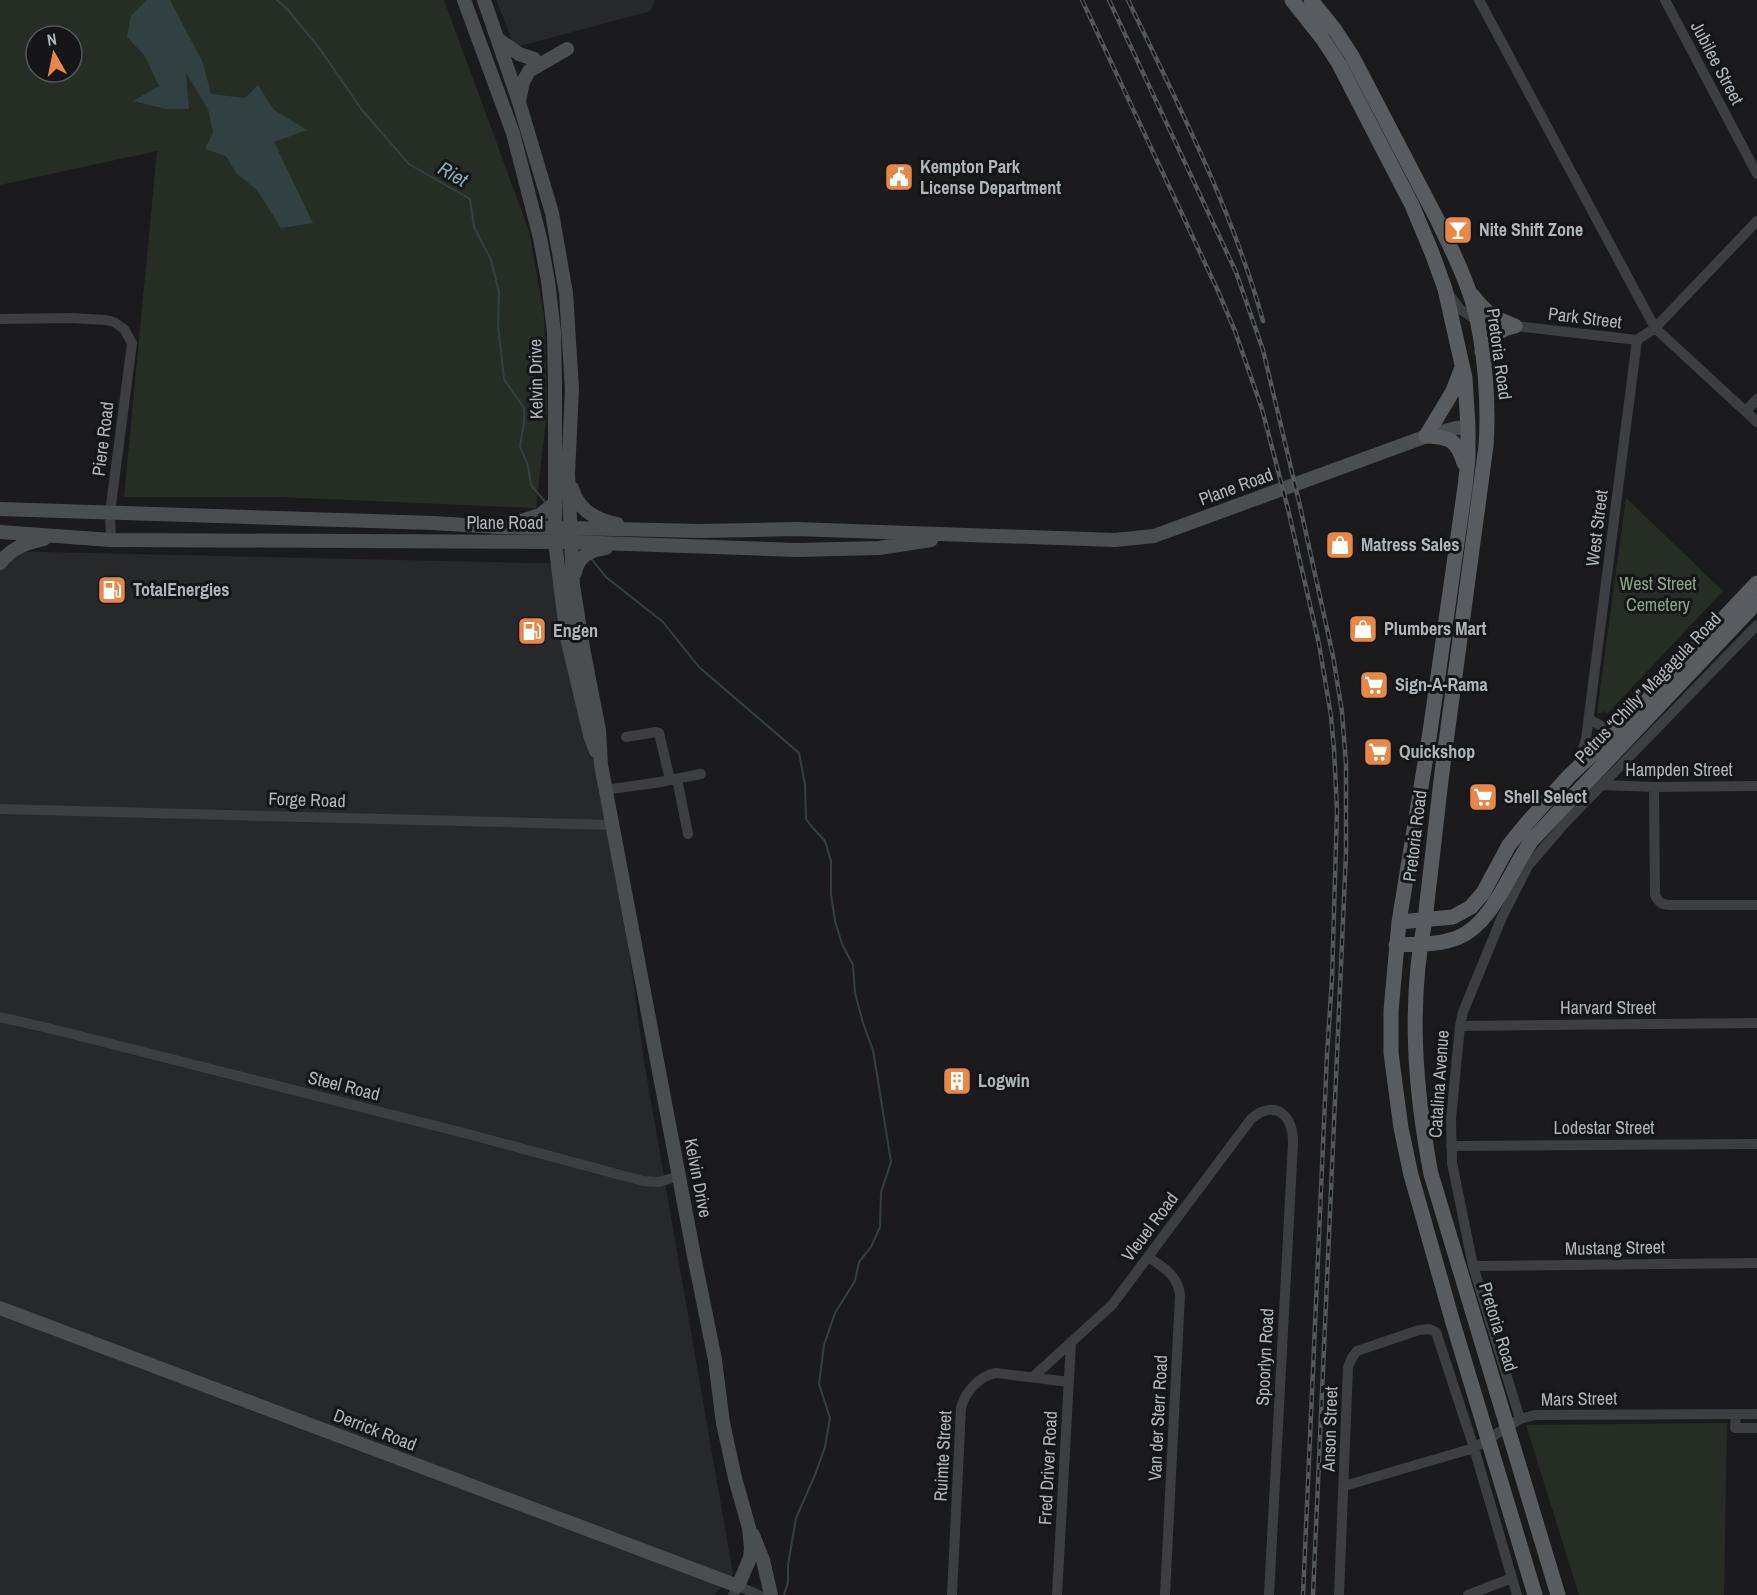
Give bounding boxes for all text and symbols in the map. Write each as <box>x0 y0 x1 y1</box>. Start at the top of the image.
street label: Jubilee Street <box>1685 17 1750 109</box>
north arrow <box>24 24 84 84</box>
text: N <box>45 28 58 51</box>
water label: Riet <box>433 154 473 193</box>
place label: Kempton Park License Department <box>920 154 1061 200</box>
public building icon: Kempton Park License Department <box>883 161 915 193</box>
bar icon: Nite Shift Zone <box>1442 214 1474 246</box>
place label: Nite Shift Zone <box>1479 217 1583 242</box>
street label: Park Street <box>1547 301 1623 334</box>
street label: Pretoria Road <box>1481 307 1518 401</box>
street label: Kelvin Drive <box>522 339 549 419</box>
street label: Piere Road <box>86 400 119 478</box>
street label: Plane Road <box>1195 462 1276 511</box>
street label: West Street <box>1579 488 1614 568</box>
street label: Plane Road <box>466 510 544 535</box>
shop icon: Matress Sales <box>1324 529 1356 561</box>
place label: Matress Sales <box>1361 532 1459 557</box>
park label: West Street Cemetery <box>1620 571 1696 617</box>
fuel station icon: TotalEnergies <box>96 574 128 606</box>
place label: TotalEnergies <box>133 577 230 602</box>
street label: Petrus “Chilly” Magagula Road <box>1569 607 1727 769</box>
shop icon: Plumbers Mart <box>1347 613 1379 645</box>
fuel station icon: Engen <box>516 615 548 647</box>
place label: Plumbers Mart <box>1384 616 1487 641</box>
place label: Engen <box>553 618 598 643</box>
supermarket icon: Sign-A-Rama <box>1358 669 1390 701</box>
place label: Sign-A-Rama <box>1395 672 1488 697</box>
supermarket icon: Quickshop <box>1362 736 1394 768</box>
place label: Quickshop <box>1399 739 1475 764</box>
street label: Hampden Street <box>1625 757 1733 782</box>
supermarket icon: Shell Select <box>1467 781 1499 813</box>
place label: Shell Select <box>1504 784 1587 809</box>
street label: Forge Road <box>268 786 346 813</box>
street label: Pretoria Road <box>1396 789 1433 883</box>
street label: Harvard Street <box>1560 995 1656 1020</box>
street label: Catalina Avenue <box>1422 1029 1455 1139</box>
street label: Steel Road <box>306 1065 383 1106</box>
building icon: Logwin <box>941 1065 973 1097</box>
place label: Logwin <box>978 1068 1030 1093</box>
street label: Lodestar Street <box>1554 1115 1654 1140</box>
street label: Kelvin Drive <box>679 1136 718 1220</box>
street label: Vleuel Road <box>1115 1187 1184 1266</box>
street label: Mustang Street <box>1565 1234 1665 1261</box>
street label: Pretoria Road <box>1473 1279 1524 1374</box>
street label: Spoorlyn Road <box>1249 1308 1280 1406</box>
street label: Van der Sterr Road <box>1142 1354 1173 1482</box>
street label: Mars Street <box>1541 1385 1617 1412</box>
street label: Anson Street <box>1315 1386 1343 1473</box>
street label: Derrick Road <box>330 1402 420 1457</box>
street label: Ruimte Street <box>928 1410 957 1502</box>
street label: Fred Driver Road <box>1032 1410 1063 1526</box>

